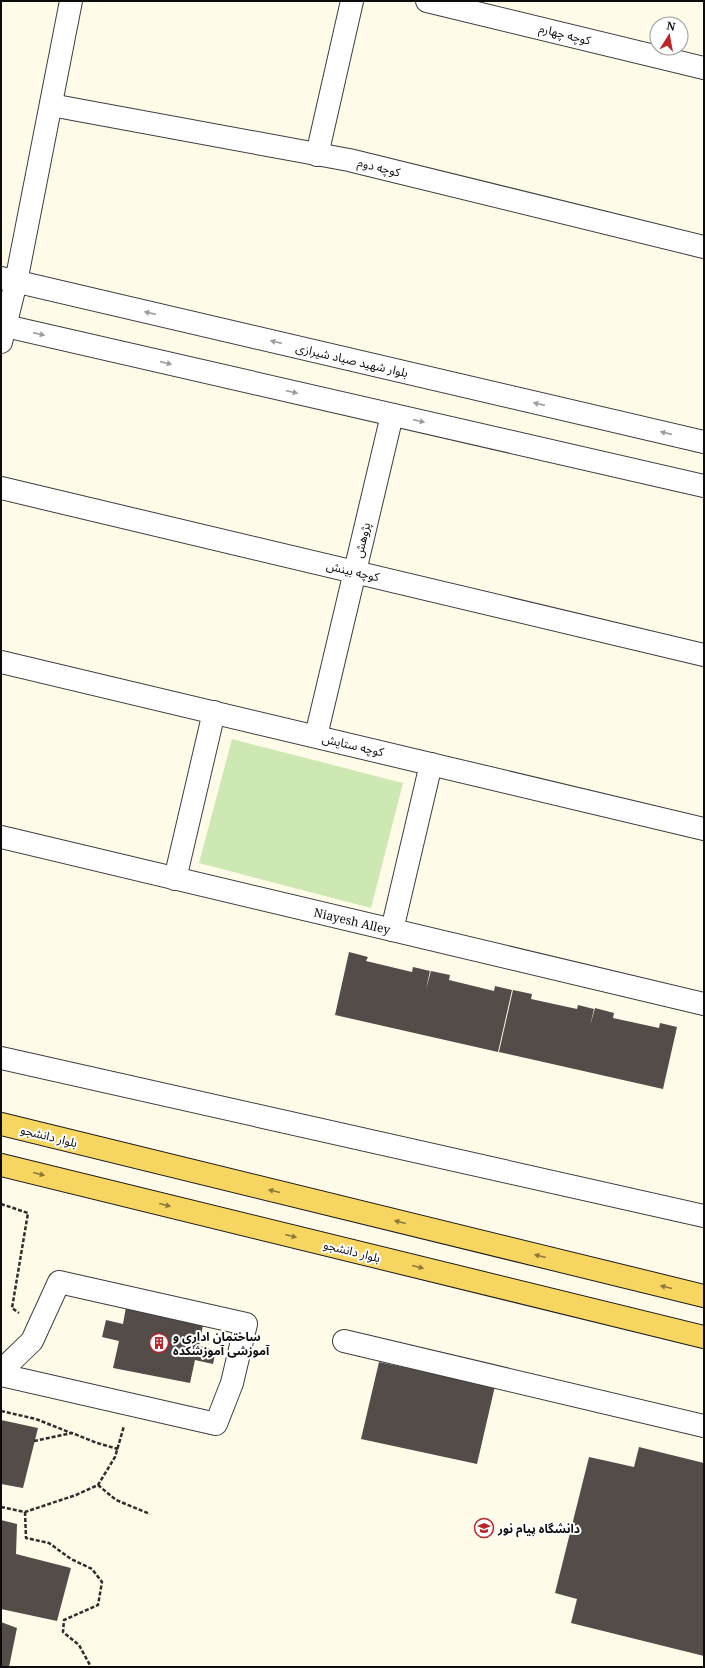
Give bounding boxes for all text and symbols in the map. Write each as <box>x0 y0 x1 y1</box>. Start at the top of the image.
north arrow <box>649 16 689 56</box>
text: N <box>665 18 677 34</box>
street label: کوچه چهارم <box>537 19 594 50</box>
street label: کوچه دوم <box>356 153 403 182</box>
one-way arrow <box>144 309 156 315</box>
one-way arrow <box>33 331 45 337</box>
one-way arrow <box>270 339 283 345</box>
street label: بلوار شهید صیاد شیرازی <box>294 339 410 381</box>
one-way arrow <box>160 360 172 366</box>
one-way arrow <box>287 389 299 395</box>
one-way arrow <box>533 400 546 406</box>
one-way arrow <box>413 418 425 424</box>
one-way arrow <box>660 430 672 436</box>
street label: پژوهش <box>350 521 374 559</box>
street label: کوچه بینش <box>325 557 382 586</box>
street label: کوچه ستایش <box>320 730 387 761</box>
street label: Niayesh Alley <box>312 903 392 938</box>
street label: بلوار دانشجو <box>19 1121 79 1151</box>
one-way arrow <box>33 1171 45 1177</box>
one-way arrow <box>267 1187 280 1193</box>
one-way arrow <box>159 1202 171 1208</box>
one-way arrow <box>394 1218 406 1224</box>
one-way arrow <box>286 1233 298 1239</box>
street label: بلوار دانشجو <box>322 1236 382 1266</box>
one-way arrow <box>534 1252 546 1258</box>
one-way arrow <box>412 1264 424 1270</box>
one-way arrow <box>660 1283 672 1289</box>
place label: ساختمان اداری و آموزشی آموزشکده <box>173 1328 270 1359</box>
building icon: ساختمان اداری و آموزشی آموزشکده <box>148 1332 170 1354</box>
school or university icon: دانشگاه پیام نور <box>473 1517 495 1539</box>
place label: دانشگاه پیام نور <box>497 1520 580 1538</box>

